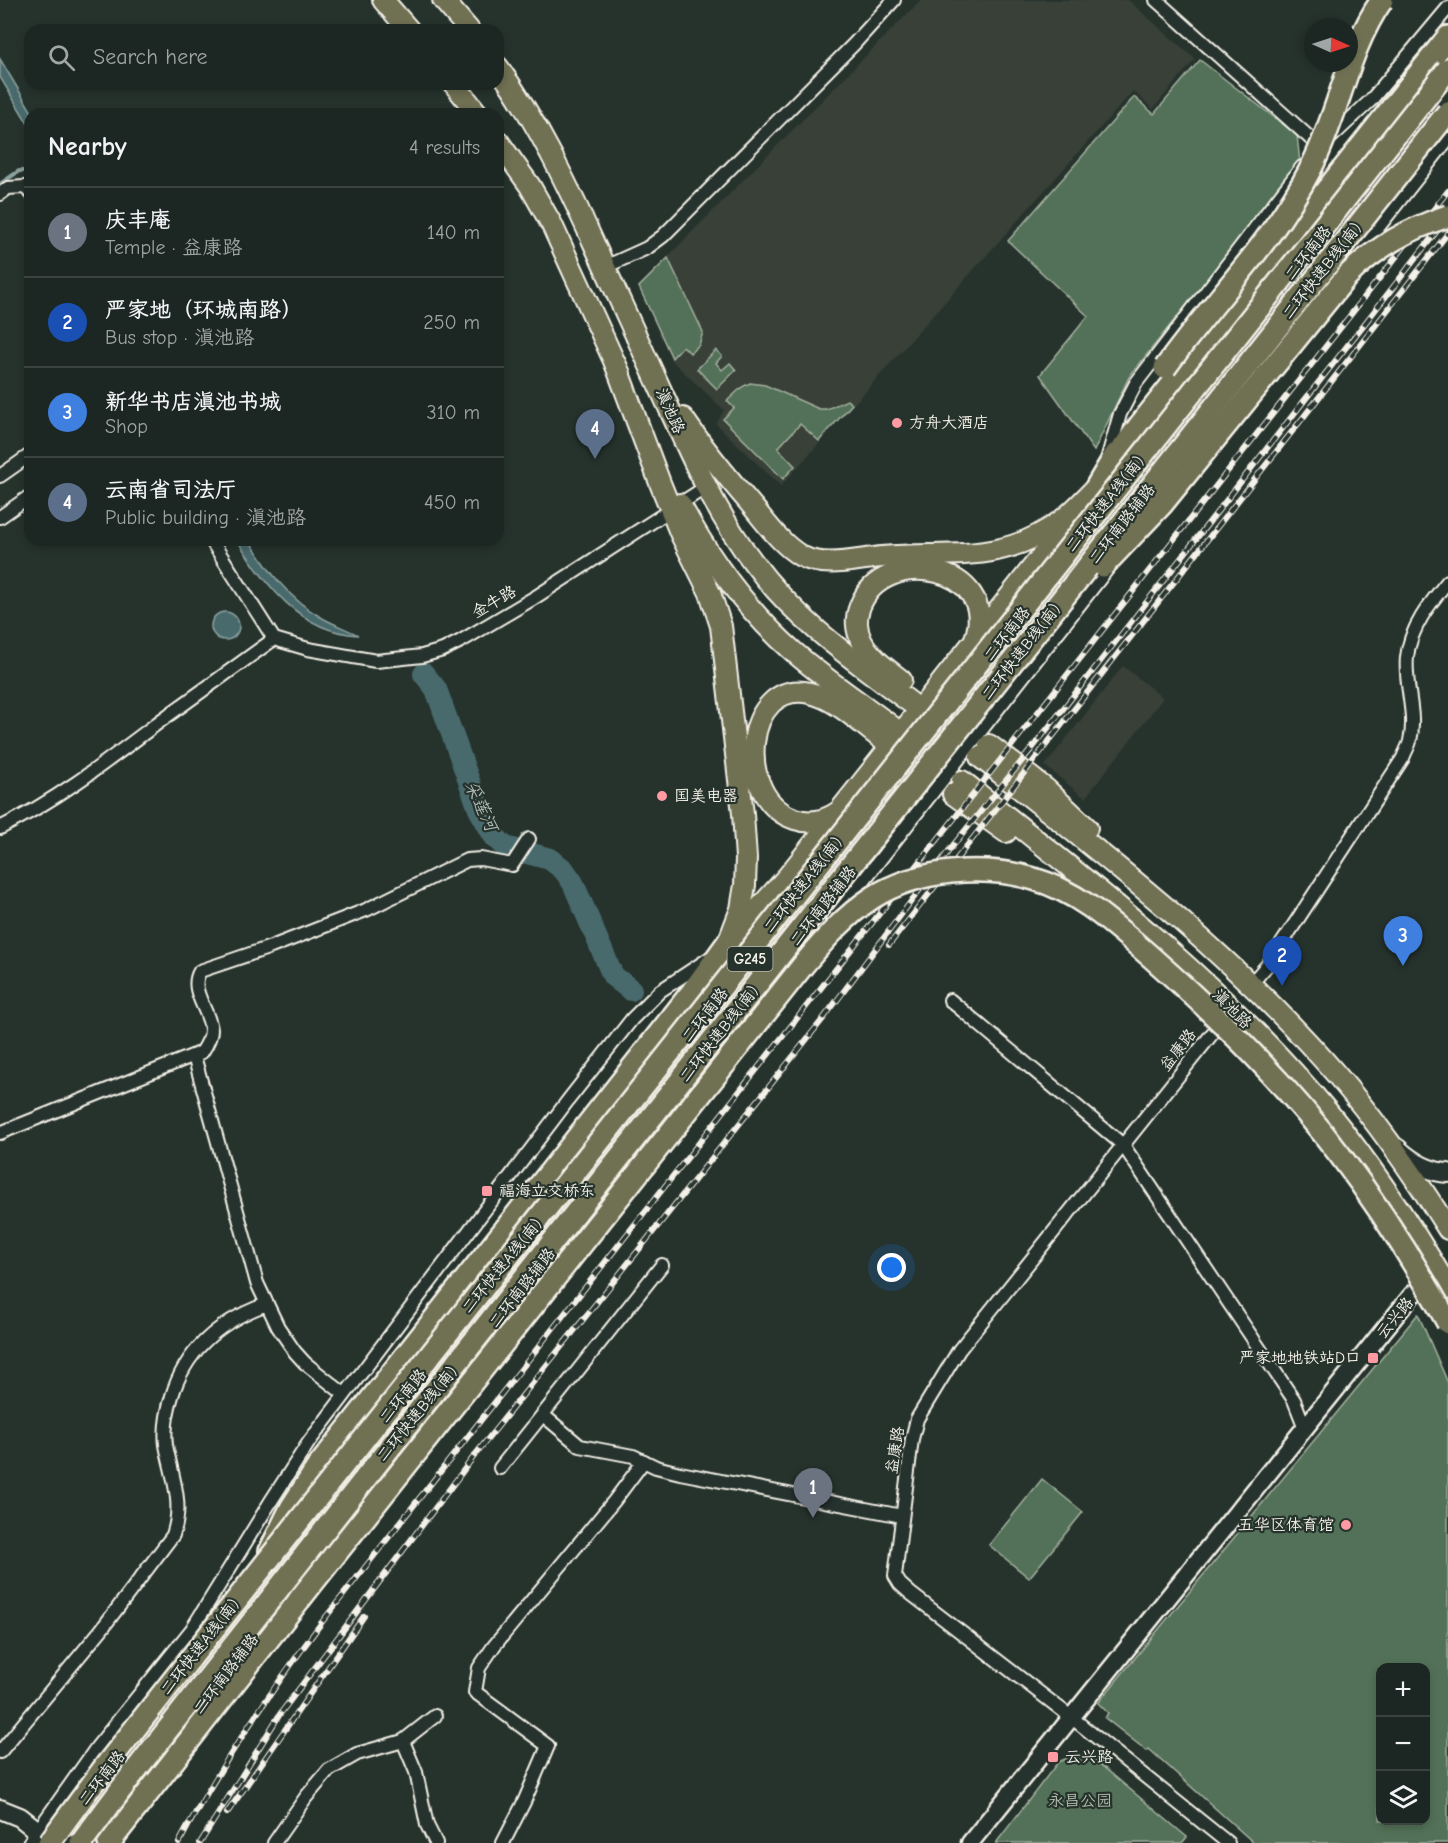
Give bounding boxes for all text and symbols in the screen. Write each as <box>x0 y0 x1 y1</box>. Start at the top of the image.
north arrow <box>1304 18 1358 72</box>
search box <box>24 24 504 90</box>
icon: search <box>45 41 78 74</box>
text: Search here <box>93 44 208 70</box>
text: Nearby <box>48 132 127 162</box>
text: 4 results <box>409 136 480 159</box>
text: 庆丰庵 <box>105 207 171 233</box>
street label: 二环快速B线(南) <box>1279 219 1365 323</box>
text: 1 <box>64 221 71 244</box>
text: 140 m <box>427 221 480 244</box>
street label: 二环南路 <box>1281 222 1335 284</box>
text: Temple · 益康路 <box>105 236 242 259</box>
text: 严家地（环城南路） <box>105 297 303 323</box>
text: 2 <box>63 311 72 334</box>
text: 250 m <box>423 311 480 334</box>
text: Bus stop · 滇池路 <box>105 326 254 349</box>
street label: 滇池路 <box>652 385 688 437</box>
text: 新华书店滇池书城 <box>105 389 281 415</box>
text: 3 <box>63 401 72 424</box>
text: 310 m <box>427 401 480 424</box>
pin: 4 <box>576 410 614 459</box>
place label: 方舟大酒店 <box>909 414 989 432</box>
text: Shop <box>105 415 148 438</box>
marker: 方舟大酒店 <box>890 416 904 430</box>
street label: 二环快速A线(南) <box>1062 453 1148 555</box>
text: 云南省司法厅 <box>105 477 237 503</box>
street label: 二环南路辅路 <box>1085 481 1159 567</box>
text: 4 <box>63 491 72 514</box>
text: 450 m <box>424 491 480 514</box>
text: Public building · 滇池路 <box>105 506 306 529</box>
street label: 金牛路 <box>469 582 519 622</box>
street label: 二环快速B线(南) <box>978 600 1064 704</box>
street label: 二环南路 <box>980 603 1034 665</box>
water label: 采莲河 <box>460 777 503 838</box>
place label: 国美电器 <box>674 787 738 805</box>
marker: 国美电器 <box>655 789 669 803</box>
street label: 二环快速A线(南) <box>760 834 846 936</box>
street label: 二环南路辅路 <box>786 863 860 949</box>
pin: 3 <box>1384 916 1422 966</box>
pin: 2 <box>1262 936 1302 986</box>
road number: G245 <box>728 947 772 971</box>
street label: 二环快速B线(南) <box>676 982 762 1086</box>
street label: 二环南路 <box>678 984 732 1046</box>
street label: 滇池路 <box>1209 986 1255 1032</box>
street label: 益康路 <box>1156 1026 1200 1074</box>
place label: 福海立交桥东 <box>499 1182 595 1200</box>
marker: 福海立交桥东 <box>480 1184 494 1198</box>
street label: 二环快速A线(南) <box>458 1215 546 1317</box>
street label: 二环南路辅路 <box>485 1245 559 1331</box>
your location <box>877 1253 906 1282</box>
street label: 云兴路 <box>1373 1294 1417 1342</box>
place label: 严家地地铁站D口 <box>1239 1349 1361 1367</box>
marker: 严家地地铁站D口 <box>1366 1351 1380 1365</box>
street label: 二环快速B线(南) <box>373 1363 461 1465</box>
street label: 二环南路 <box>376 1365 430 1427</box>
street label: 益康路 <box>882 1425 908 1475</box>
pin: 1 <box>794 1468 832 1518</box>
place label: 五华区体育馆 <box>1238 1516 1334 1534</box>
marker: 五华区体育馆 <box>1339 1518 1353 1532</box>
street label: 二环快速A线(南) <box>157 1596 243 1698</box>
street label: 二环南路辅路 <box>190 1630 262 1718</box>
map controls <box>1376 1663 1430 1825</box>
button: + <box>1376 1663 1430 1717</box>
button: − <box>1376 1717 1430 1771</box>
street label: 二环南路 <box>75 1747 129 1809</box>
place label: 云兴路 <box>1065 1748 1113 1766</box>
marker: 云兴路 <box>1046 1750 1060 1764</box>
button: layers <box>1376 1771 1430 1825</box>
park label: 永昌公园 <box>1048 1792 1112 1810</box>

